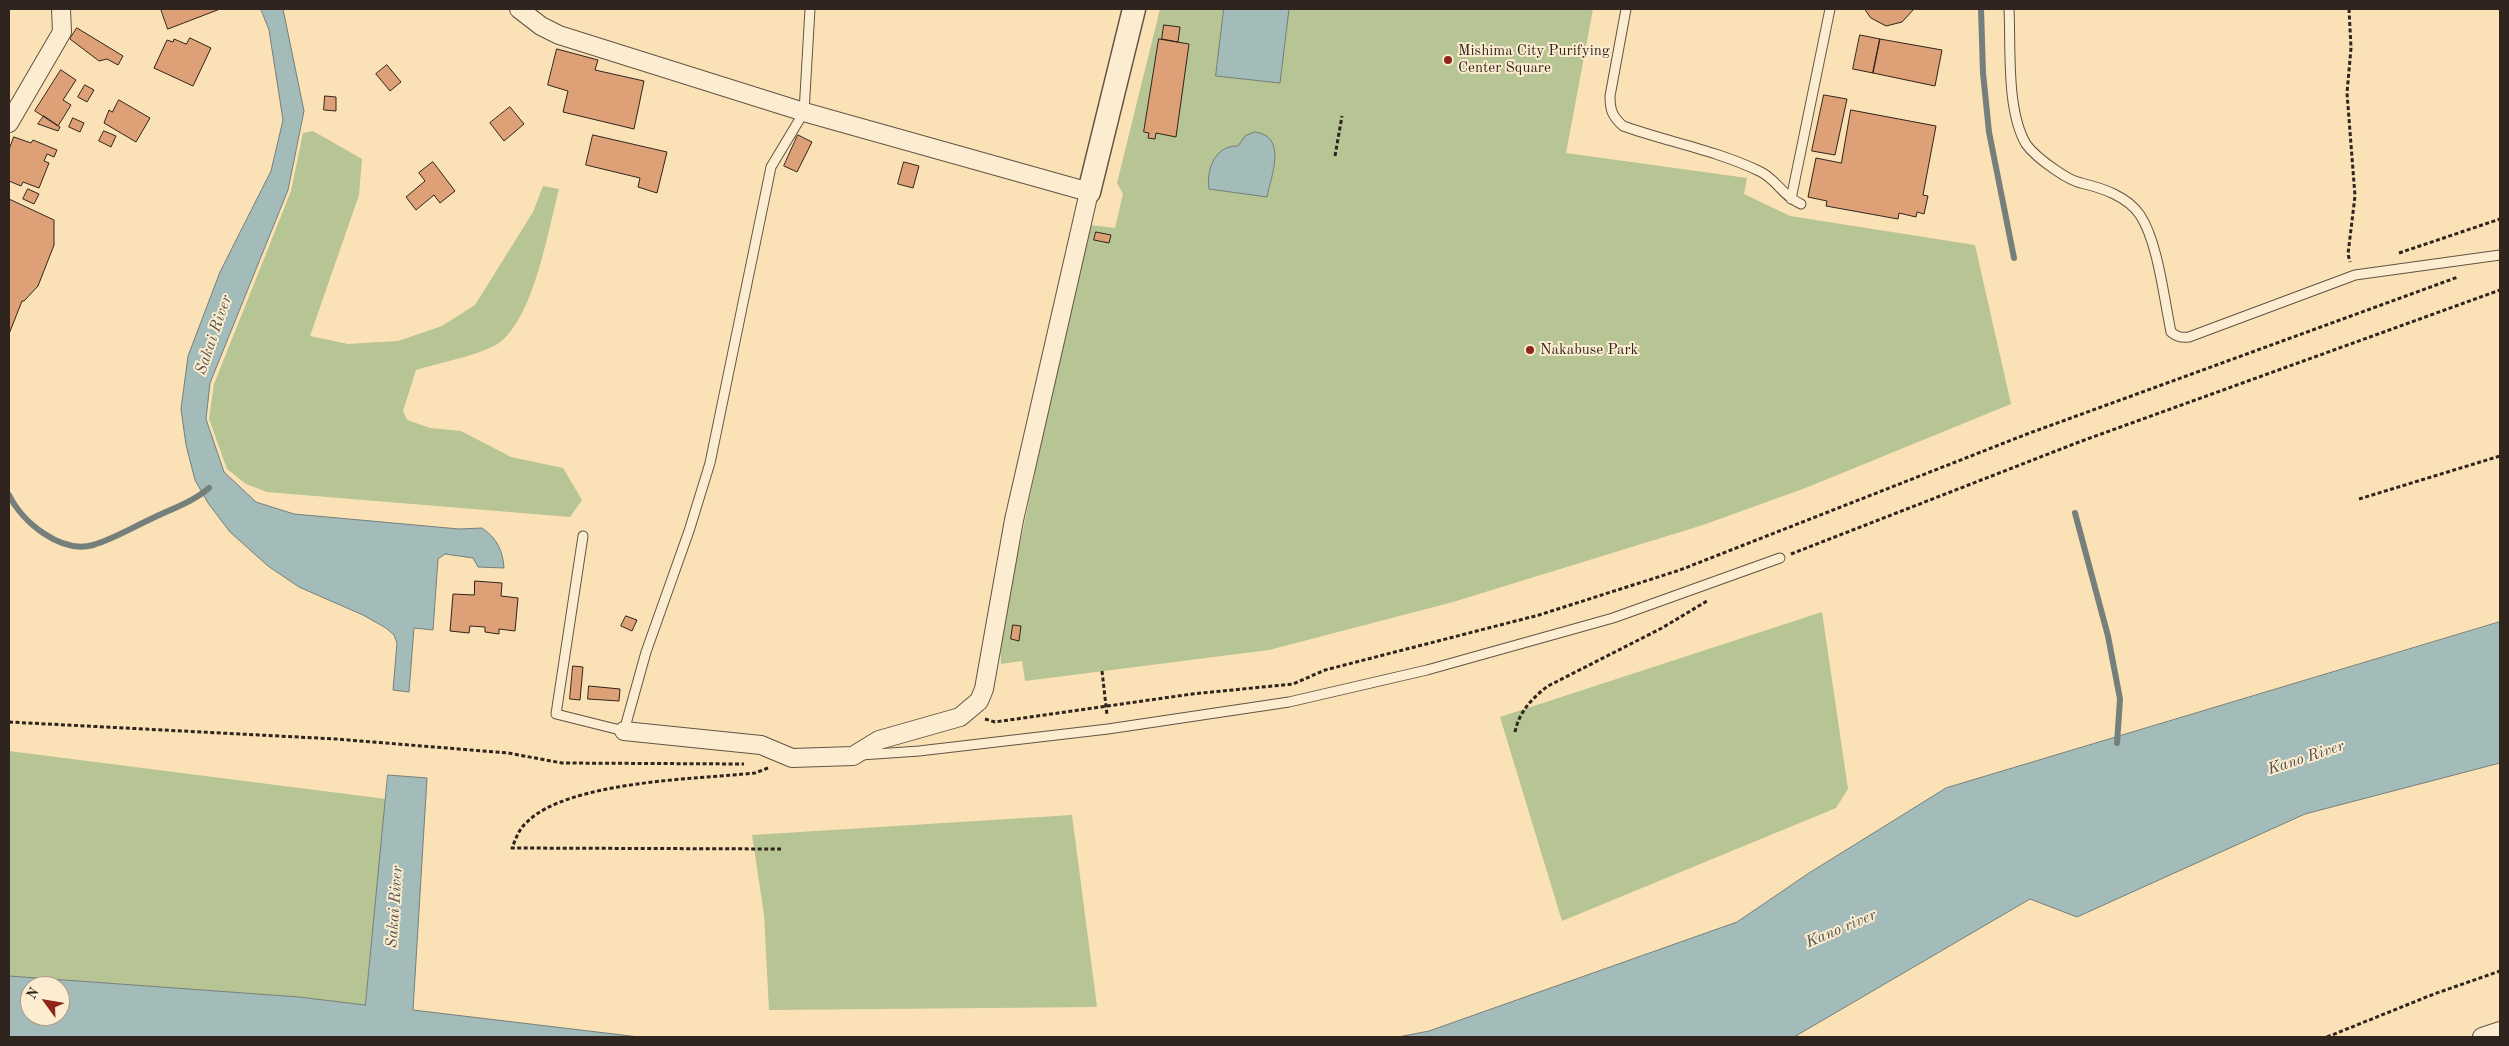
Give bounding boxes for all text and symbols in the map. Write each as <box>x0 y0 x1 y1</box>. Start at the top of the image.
place label: Mishima City Purifying Center Square <box>1458 42 1610 77</box>
marker: Mishima City Purifying Center Square <box>1442 54 1454 66</box>
water label: Sakai River <box>191 293 237 377</box>
place label: Nakabuse Park <box>1540 341 1638 359</box>
marker: Nakabuse Park <box>1524 344 1536 356</box>
water label: Kano River <box>2265 737 2347 779</box>
water label: Sakai River <box>383 865 407 949</box>
water label: Kano river <box>1803 906 1879 952</box>
north arrow <box>20 976 70 1026</box>
text: N <box>24 985 42 1002</box>

